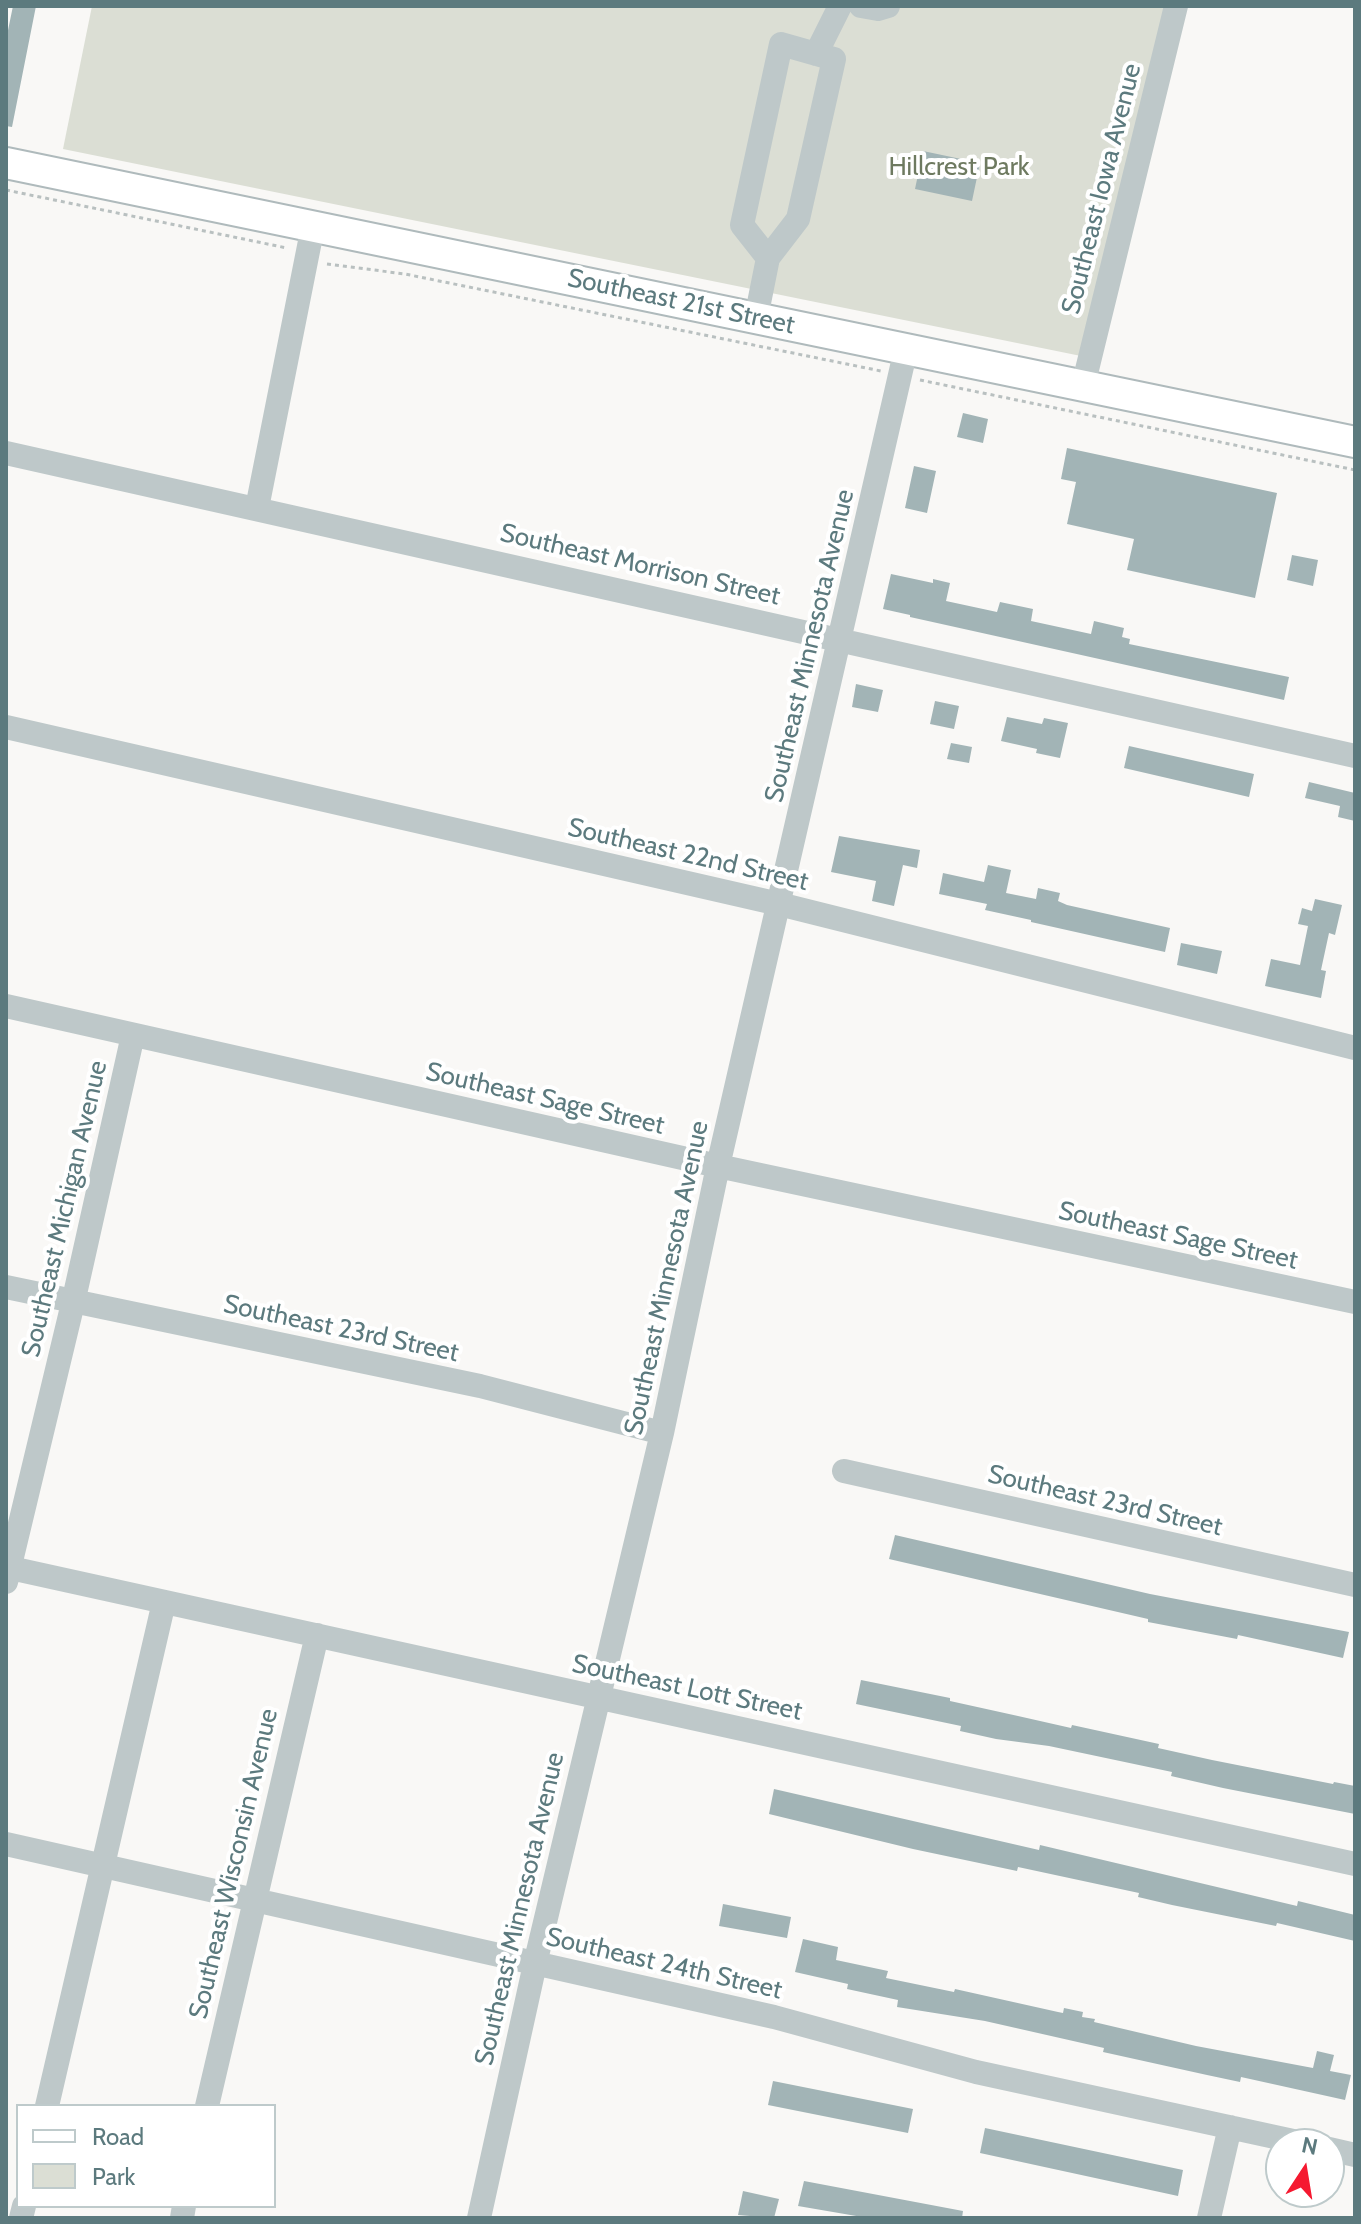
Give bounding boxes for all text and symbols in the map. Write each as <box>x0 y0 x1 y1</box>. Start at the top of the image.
street label: Southeast Iowa Avenue <box>1056 61 1148 317</box>
park label: Hillcrest Park <box>889 151 1029 183</box>
street label: Southeast 21st Street <box>565 263 797 341</box>
street label: Southeast Minnesota Avenue <box>759 486 861 806</box>
street label: Southeast Morrison Street <box>497 518 783 612</box>
street label: Southeast 22nd Street <box>565 812 811 898</box>
street label: Southeast Sage Street <box>423 1056 667 1142</box>
street label: Southeast Michigan Avenue <box>16 1058 114 1360</box>
street label: Southeast Minnesota Avenue <box>618 1118 716 1438</box>
street label: Southeast Sage Street <box>1056 1195 1300 1277</box>
street label: Southeast 23rd Street <box>220 1289 462 1369</box>
street label: Southeast 23rd Street <box>985 1459 1225 1543</box>
street label: Southeast Lott Street <box>569 1648 805 1728</box>
street label: Southeast Wisconsin Avenue <box>183 1706 285 2022</box>
street label: Southeast Minnesota Avenue <box>469 1749 571 2069</box>
street label: Southeast 24th Street <box>543 1922 785 2006</box>
legend <box>16 2104 276 2208</box>
text: Road <box>92 2122 144 2151</box>
north arrow <box>1265 2128 1345 2208</box>
text: N <box>1299 2131 1320 2161</box>
text: Park <box>92 2162 135 2191</box>

